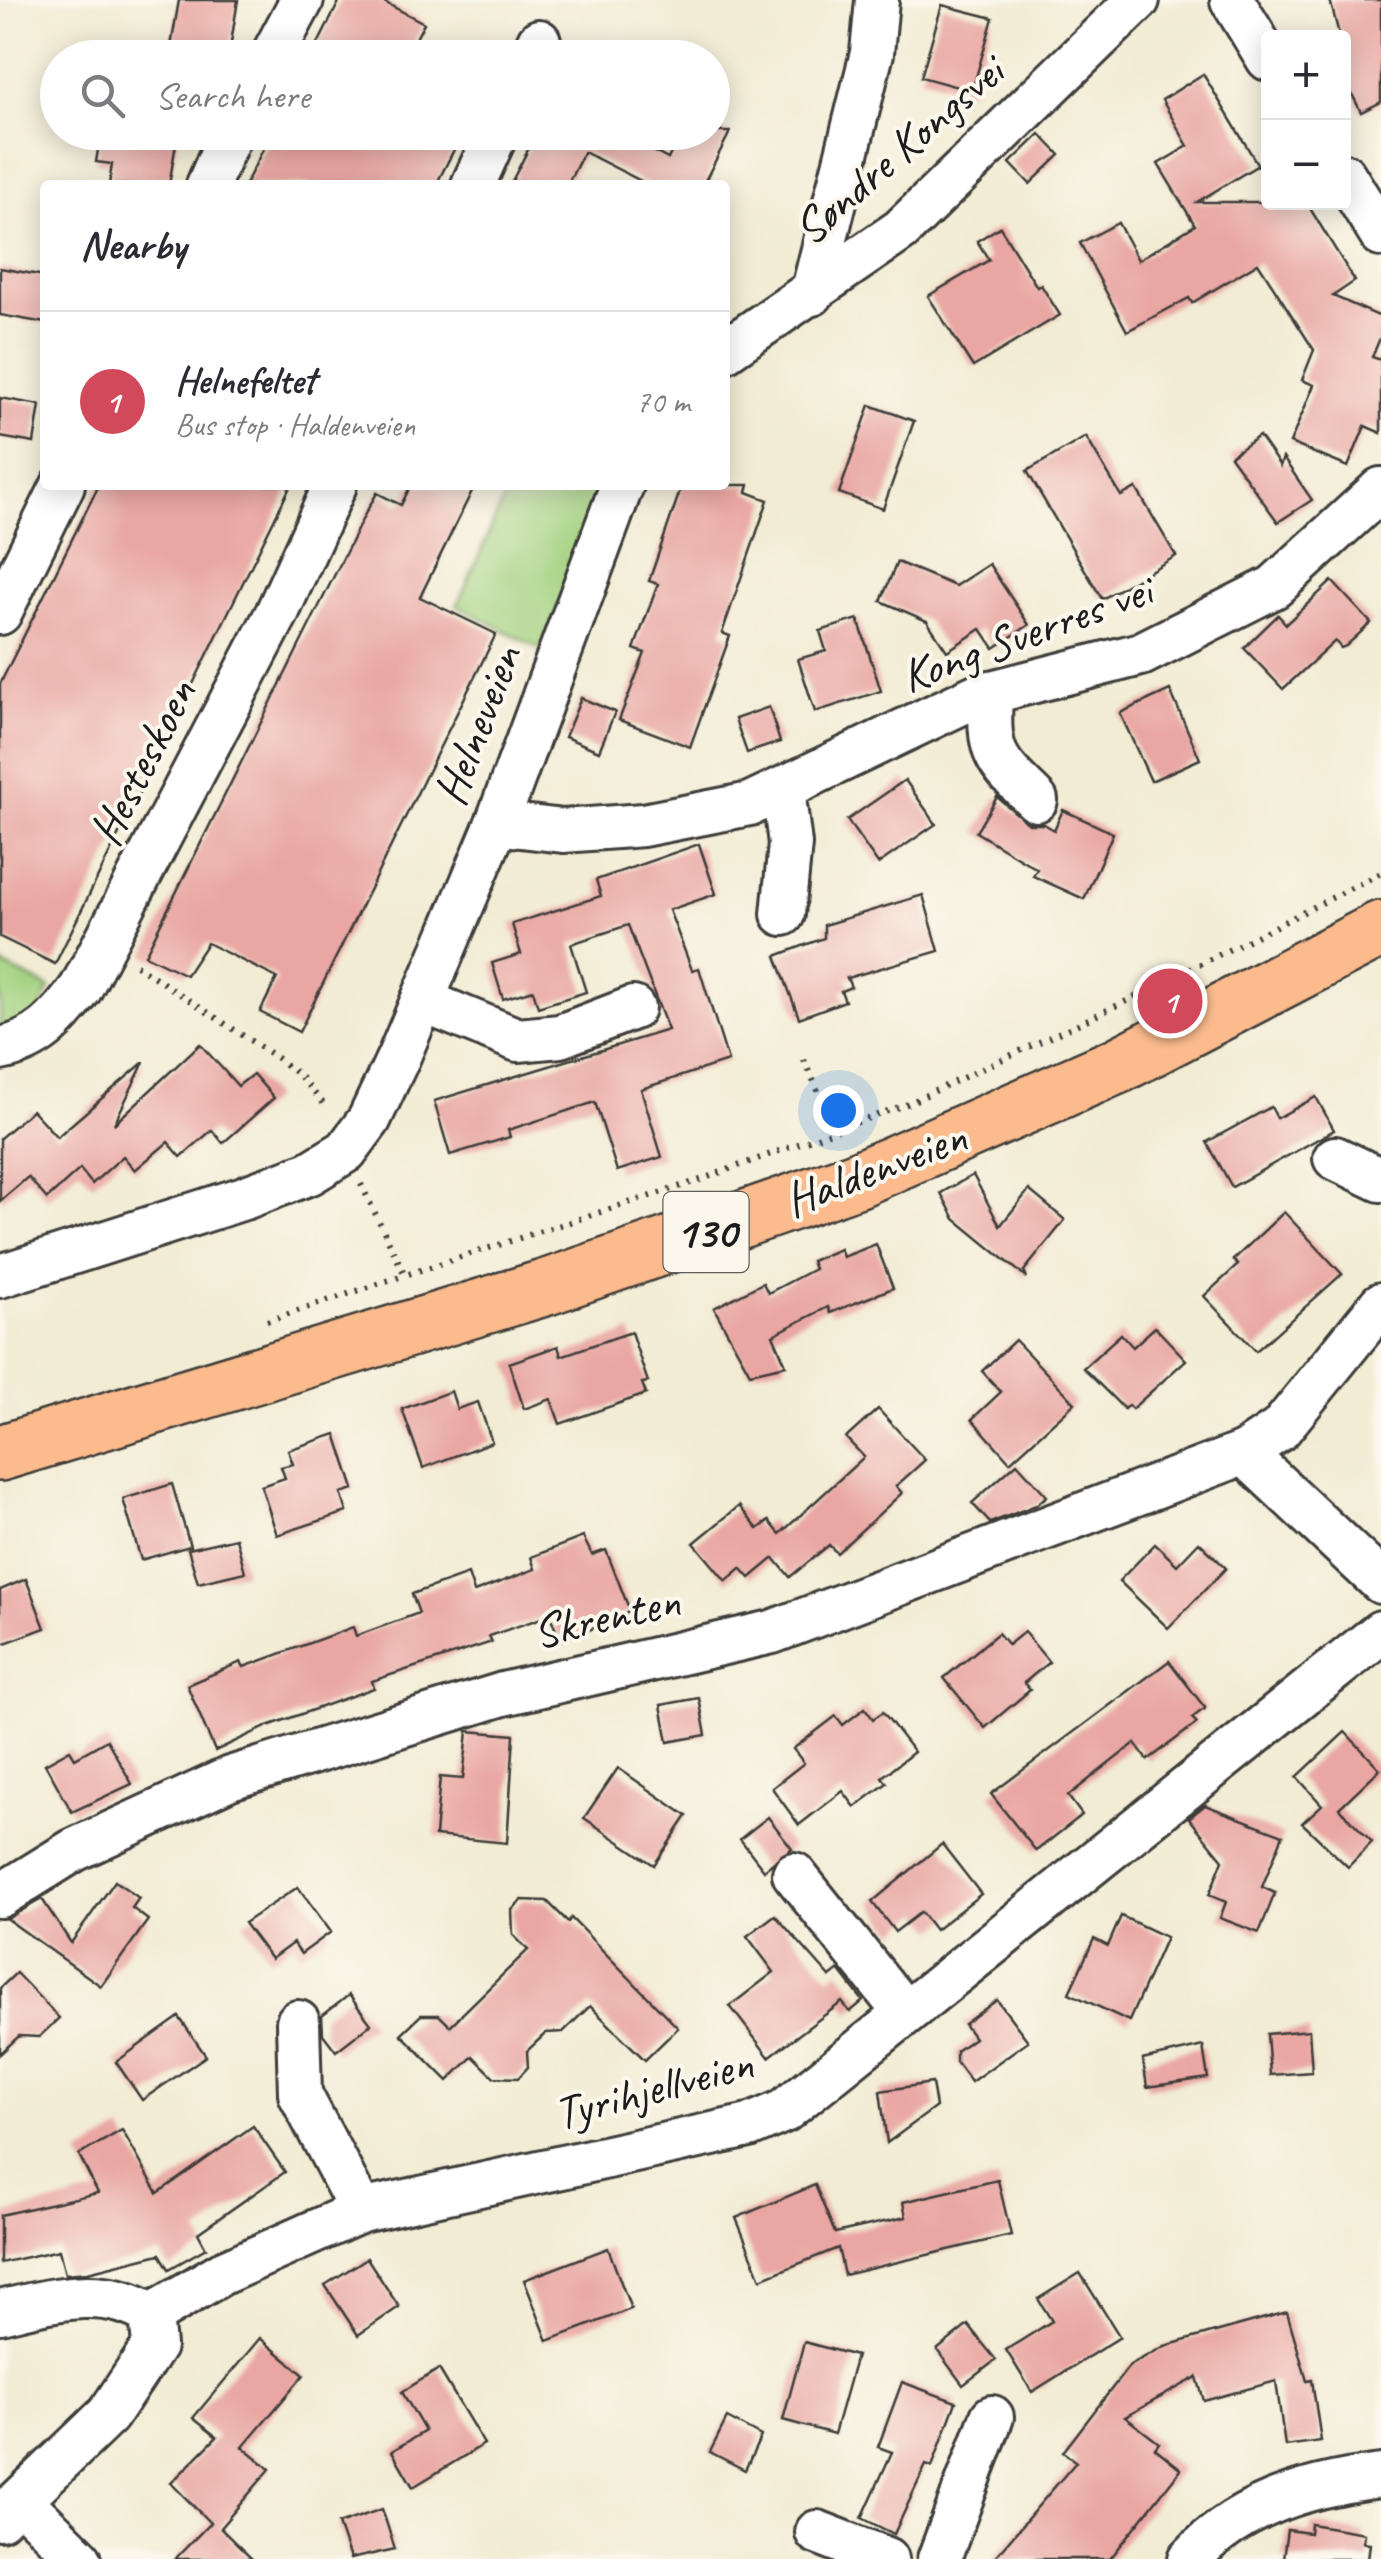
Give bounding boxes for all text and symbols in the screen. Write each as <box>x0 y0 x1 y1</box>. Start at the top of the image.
map controls <box>1261 30 1351 210</box>
button: + <box>1261 30 1351 120</box>
street label: Søndre Kongsvei <box>780 39 1019 258</box>
search box <box>40 40 730 150</box>
icon: search <box>75 68 130 123</box>
text: Search here <box>155 72 310 119</box>
button: − <box>1261 120 1351 210</box>
text: Nearby <box>80 219 186 272</box>
text: Helnefeltet <box>175 357 316 404</box>
text: 1 <box>105 381 120 422</box>
text: 70 m <box>636 381 690 422</box>
text: Bus stop · Haldenveien <box>175 404 415 445</box>
street label: Kong Sverres vei <box>893 558 1164 706</box>
street label: Helneveien <box>419 635 535 813</box>
street label: Hesteskoen <box>75 668 209 855</box>
pin: 1 <box>1138 964 1202 1038</box>
your location <box>813 1085 864 1136</box>
street label: Haldenveien <box>776 1106 975 1230</box>
road number: 130 <box>664 1192 748 1272</box>
street label: Skrenten <box>527 1570 686 1662</box>
street label: Tyrihjellveien <box>547 2033 759 2143</box>

